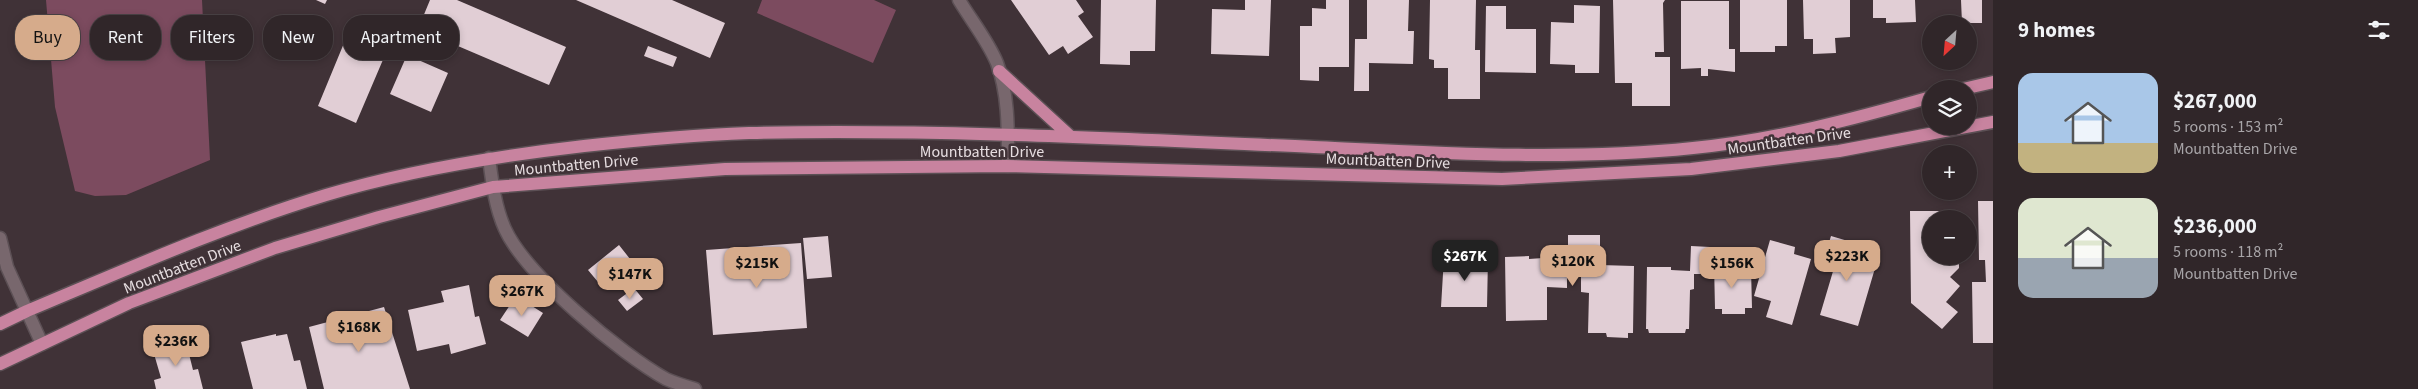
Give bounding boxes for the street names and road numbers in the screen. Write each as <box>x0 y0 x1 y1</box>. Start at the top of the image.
street label: Mountbatten Drive <box>1726 121 1852 161</box>
street label: Mountbatten Drive <box>920 141 1044 163</box>
street label: Mountbatten Drive <box>1325 148 1451 174</box>
street label: Mountbatten Drive <box>513 149 639 181</box>
street label: Mountbatten Drive <box>120 234 244 300</box>

